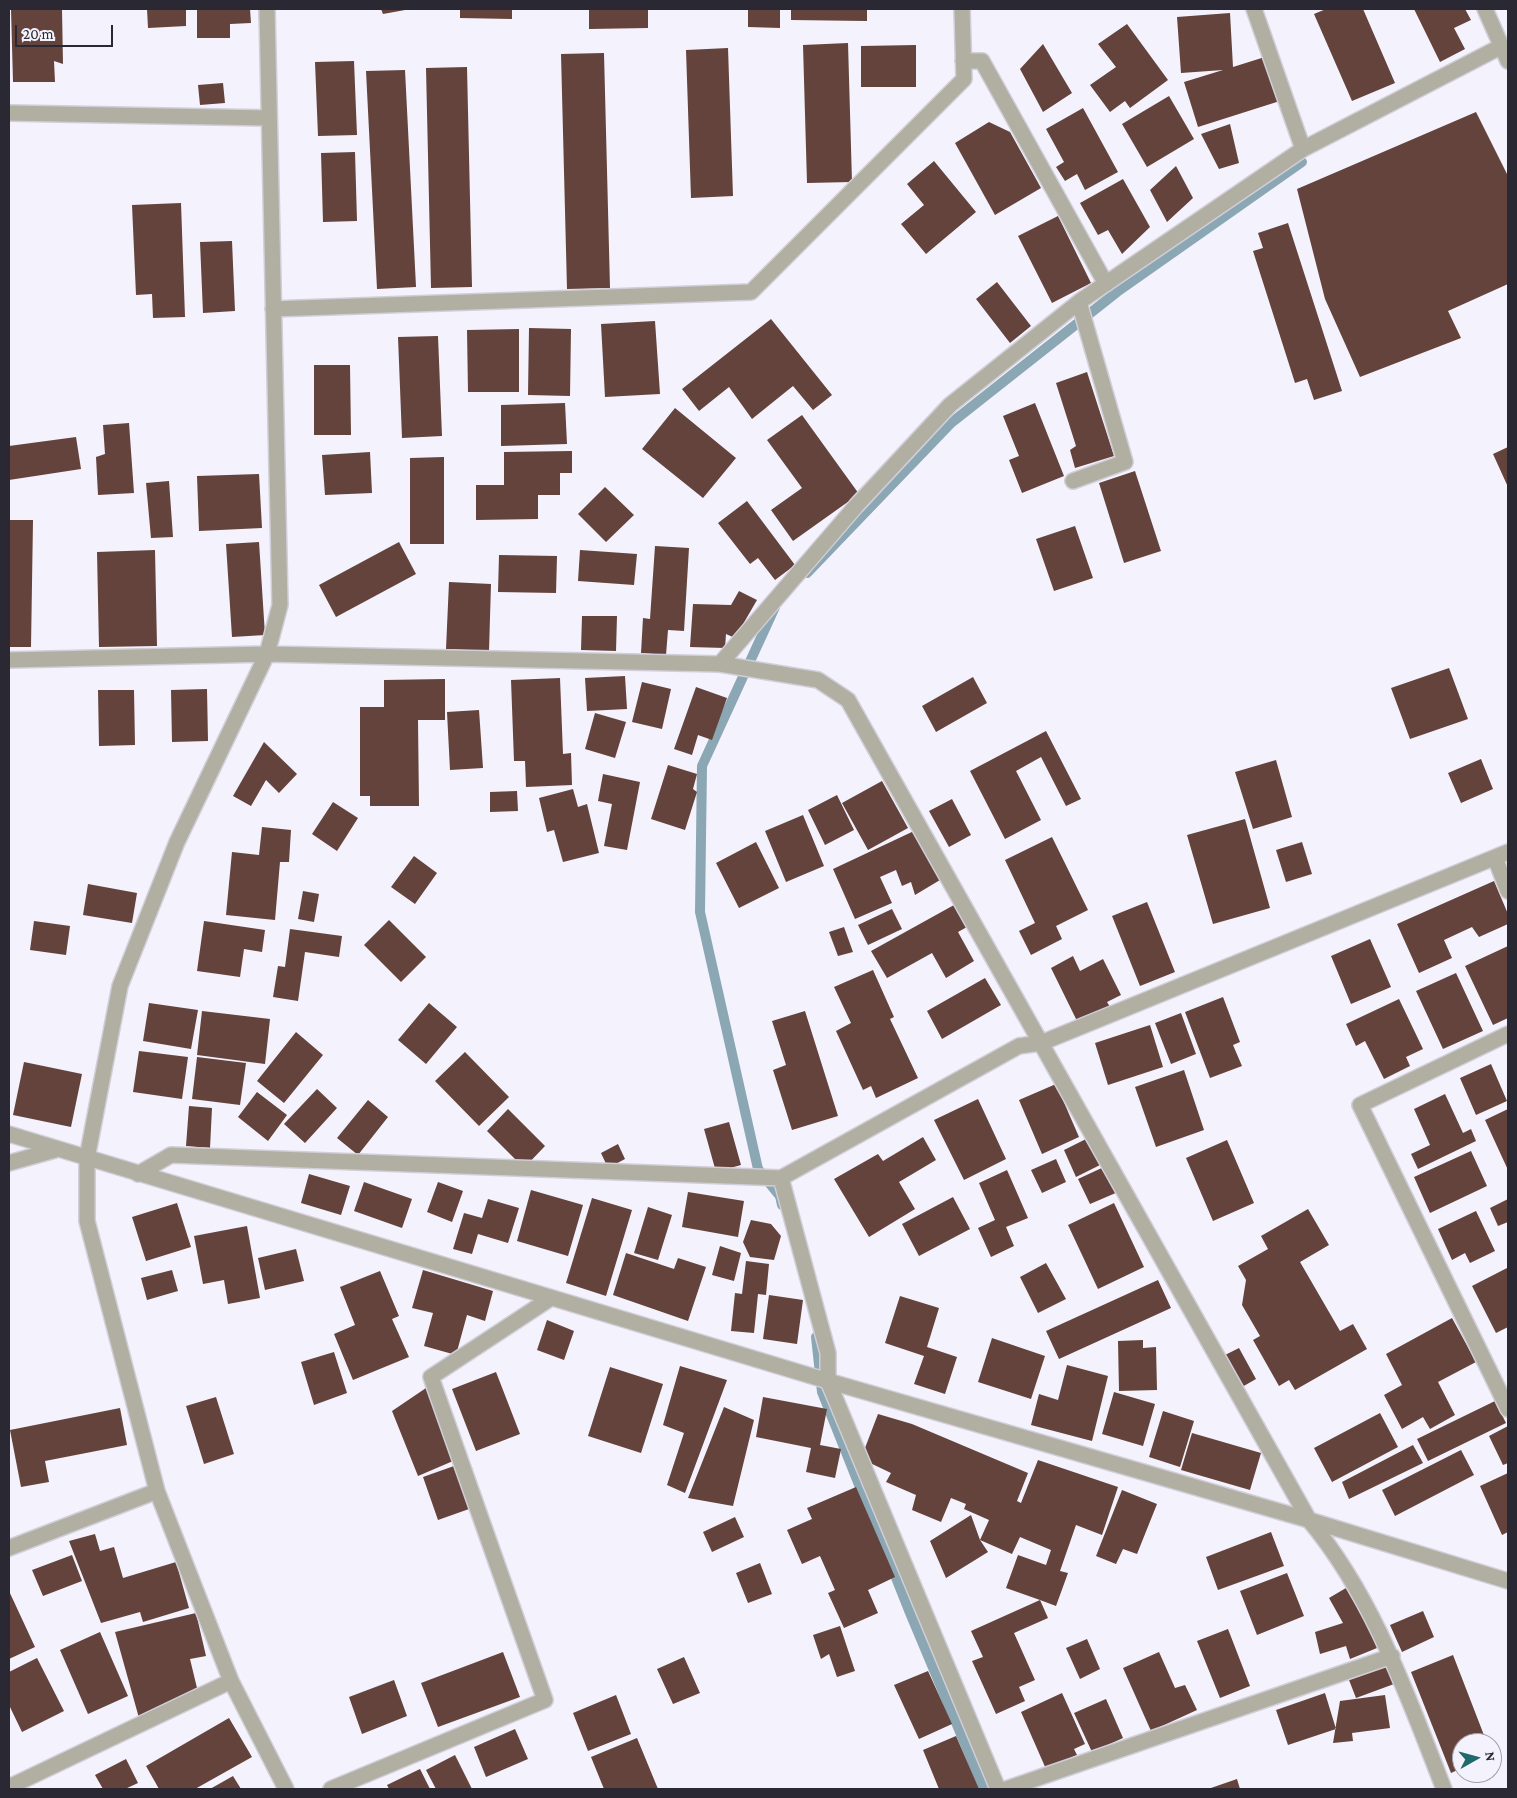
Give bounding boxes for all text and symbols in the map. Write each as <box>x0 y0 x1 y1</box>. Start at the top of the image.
scale bar <box>18 15 115 47</box>
text: 20 m <box>23 26 54 42</box>
north arrow <box>1452 1733 1502 1783</box>
text: N <box>1482 1751 1499 1762</box>

